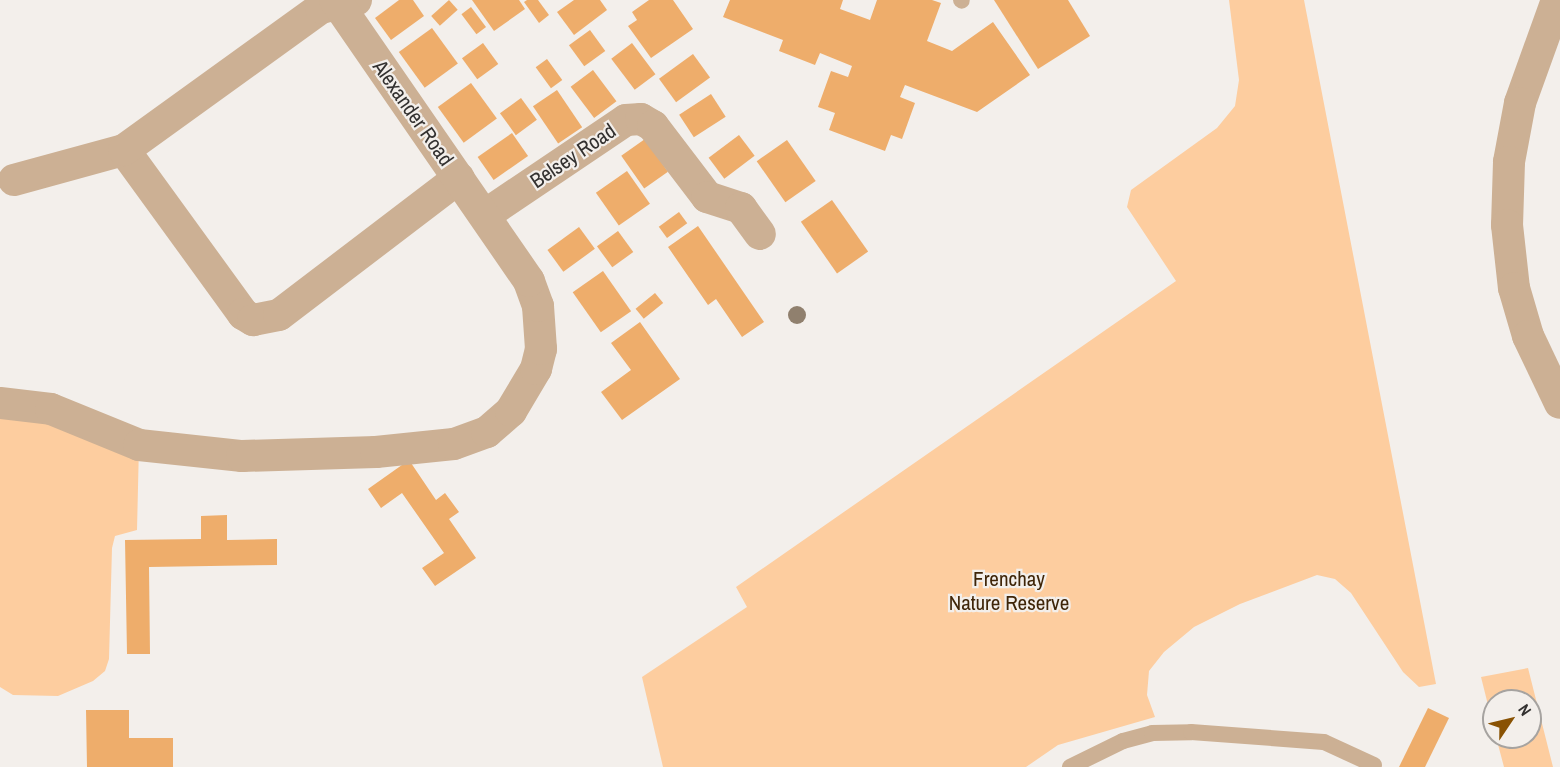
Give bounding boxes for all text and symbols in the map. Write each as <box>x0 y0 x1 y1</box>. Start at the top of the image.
street label: Alexander Road <box>367 55 459 171</box>
street label: Belsey Road <box>525 118 621 194</box>
park label: Frenchay Nature Reserve <box>949 566 1069 616</box>
north arrow <box>1482 689 1542 749</box>
text: N <box>1513 700 1537 720</box>

